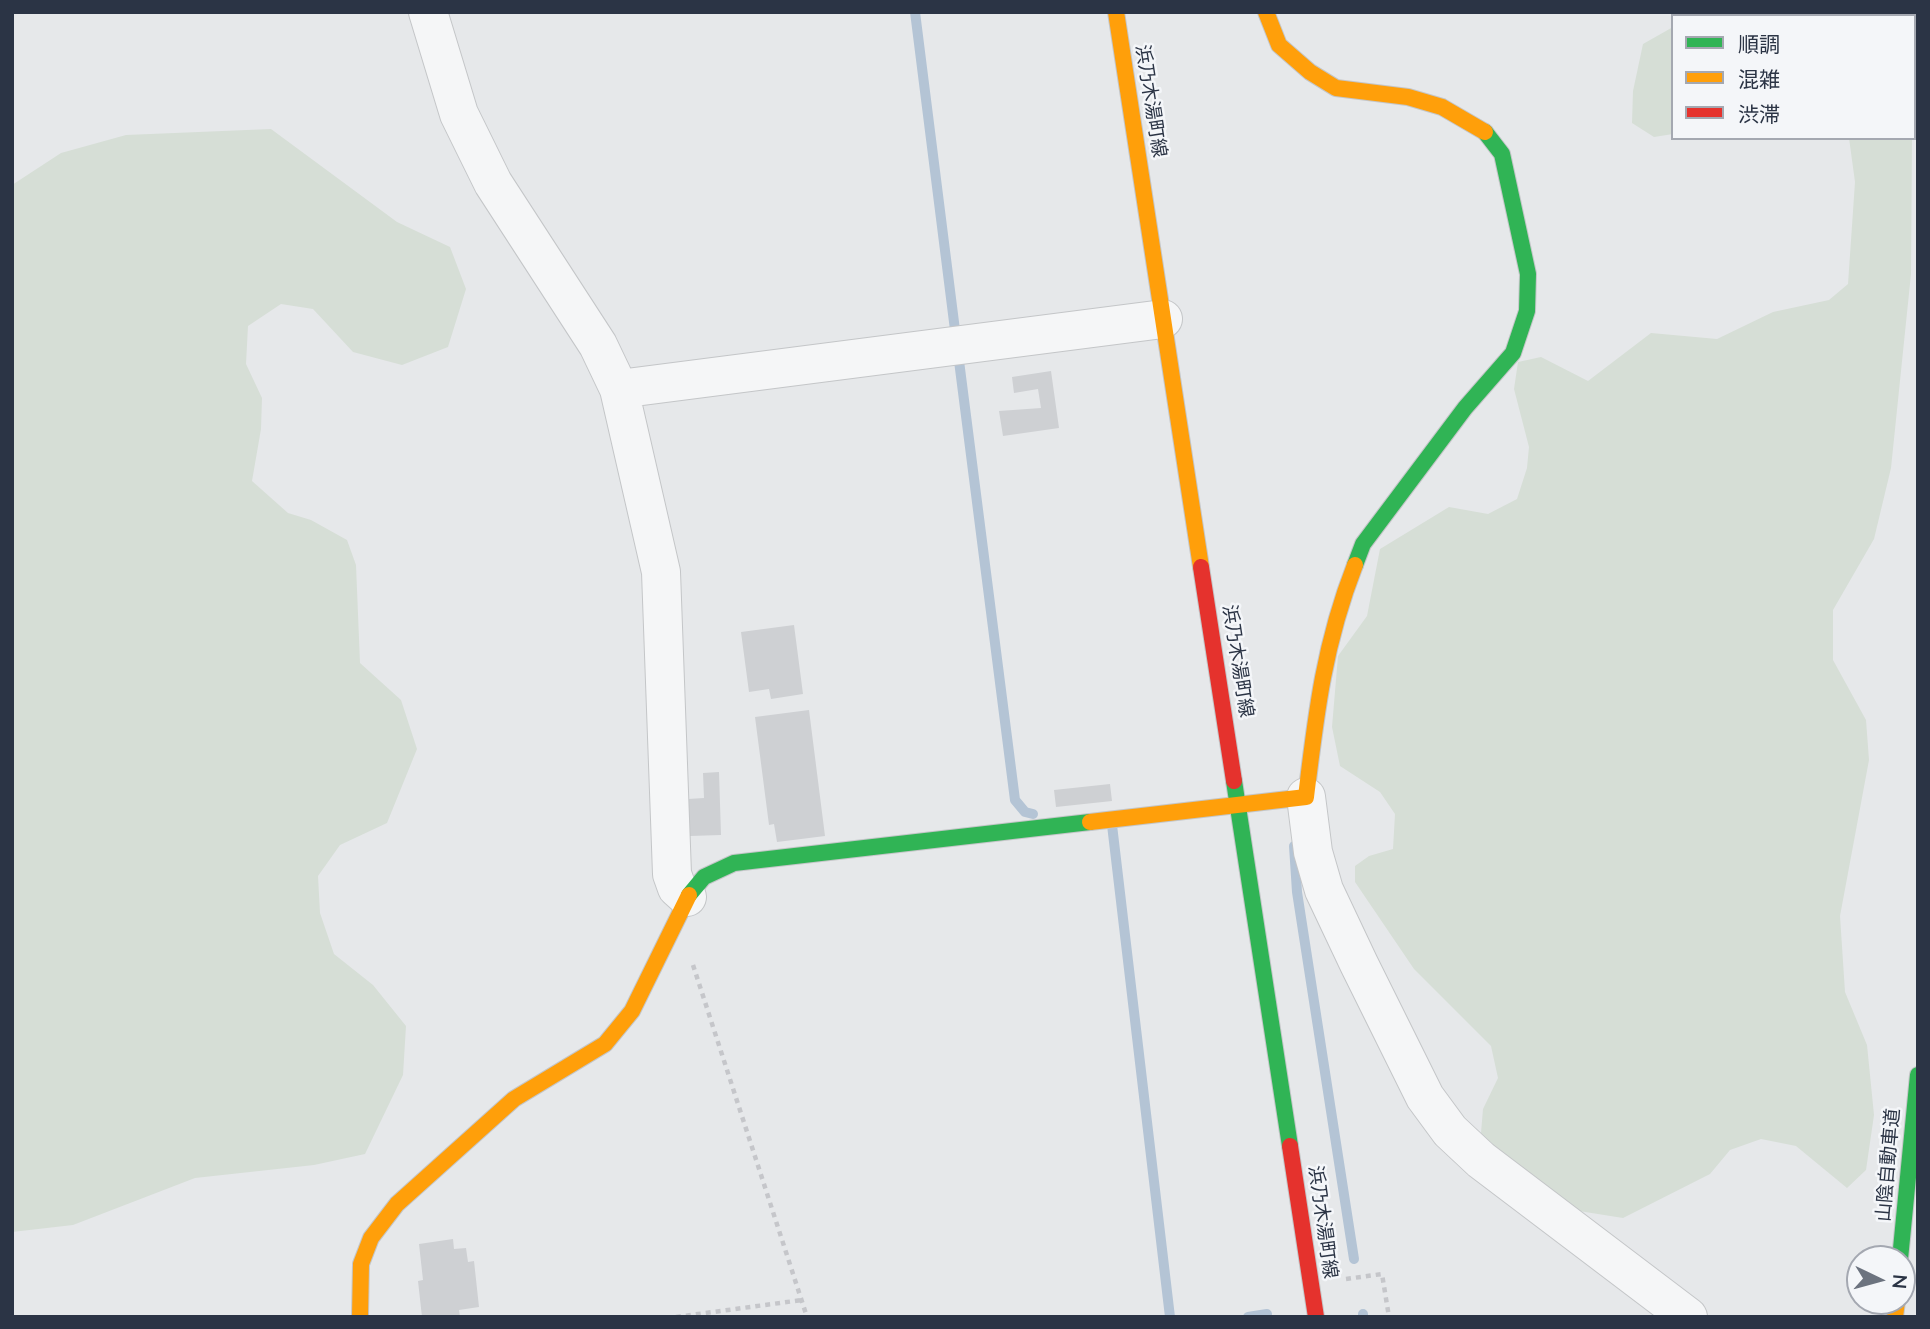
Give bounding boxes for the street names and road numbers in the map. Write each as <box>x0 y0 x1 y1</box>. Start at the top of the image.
street label: 浜乃木湯町線 <box>1131 43 1171 159</box>
street label: 浜乃木湯町線 <box>1218 603 1258 719</box>
street label: 山陰自動車道 <box>1872 1107 1904 1223</box>
street label: 浜乃木湯町線 <box>1304 1164 1342 1280</box>

